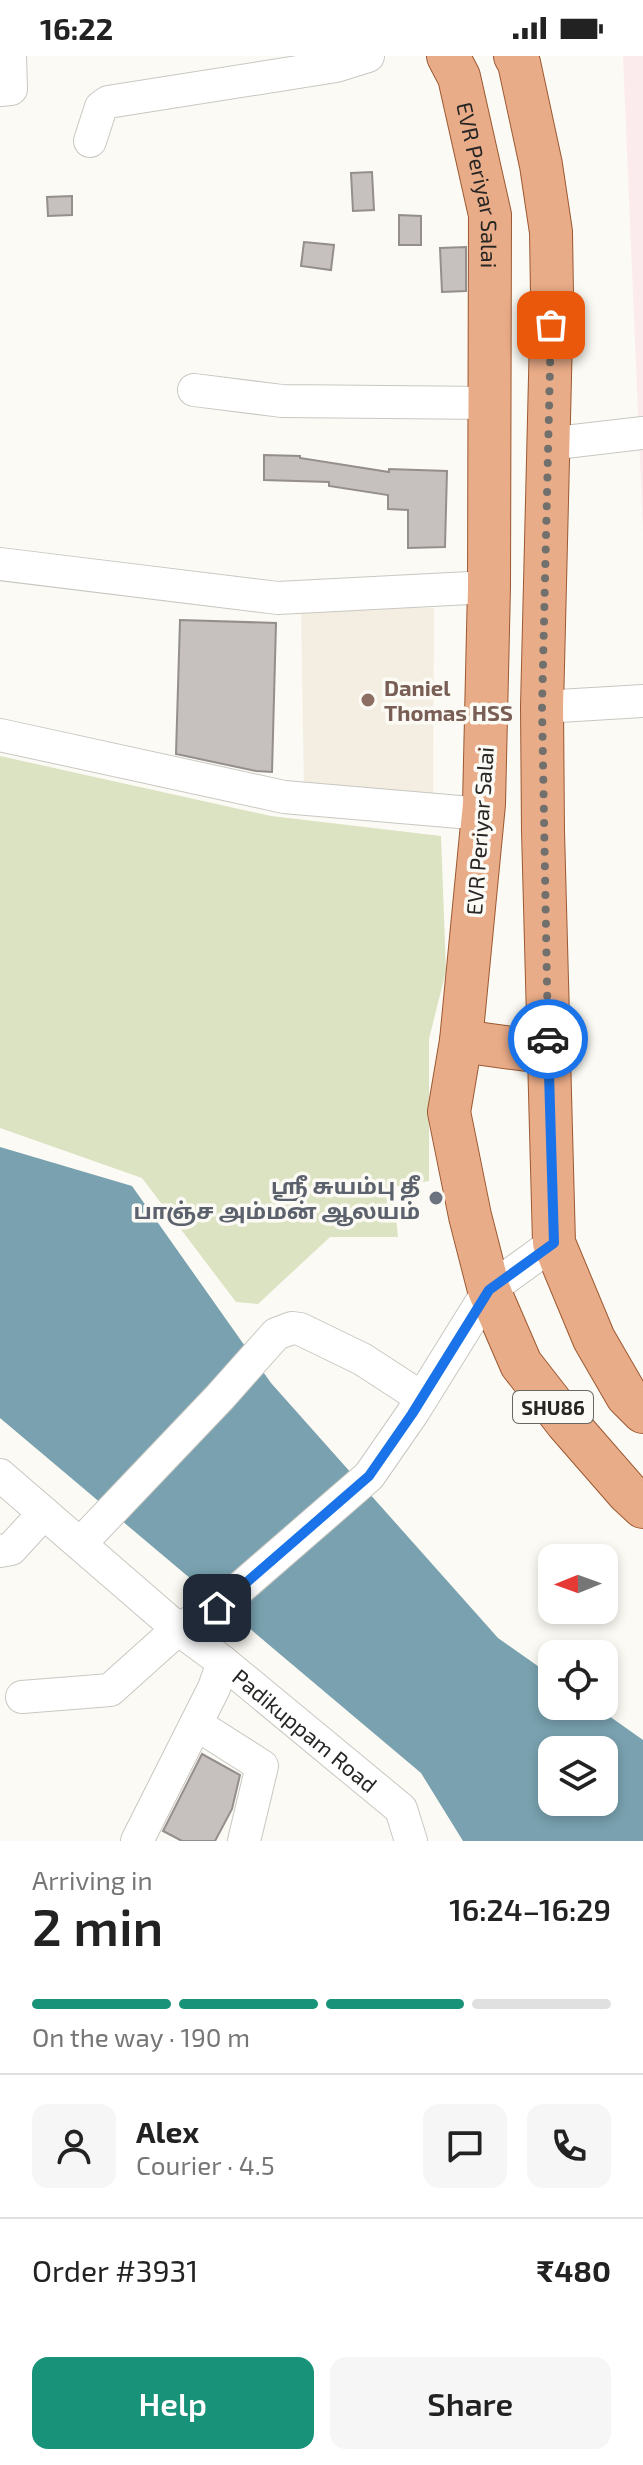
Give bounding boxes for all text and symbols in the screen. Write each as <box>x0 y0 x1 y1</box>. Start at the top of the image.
text: 16:22 <box>40 10 113 46</box>
street label: EVR Periyar Salai <box>452 99 503 268</box>
pin <box>517 291 585 359</box>
icon: bag <box>529 303 573 347</box>
place label: Daniel Thomas HSS <box>384 674 513 725</box>
marker: Daniel Thomas HSS <box>359 691 377 709</box>
street label: EVR Periyar Salai <box>460 746 498 916</box>
courier <box>508 999 588 1079</box>
icon: car <box>526 1017 570 1061</box>
place label: ஶ்ரீ சுயம்பு தீ பாஞ்ச அம்மன் ஆலயம் <box>133 1172 421 1227</box>
marker: ஶ்ரீ சுயம்பு தீ பாஞ்ச அம்மன் ஆலயம் <box>427 1189 445 1207</box>
road number: SHU86 <box>513 1391 593 1423</box>
north arrow <box>538 1544 618 1624</box>
map controls <box>538 1544 618 1816</box>
pin <box>183 1574 251 1642</box>
icon: home <box>195 1586 239 1630</box>
button: locate <box>538 1640 618 1720</box>
street label: Padikuppam Road <box>228 1663 383 1797</box>
button: layers <box>538 1736 618 1816</box>
text: Arriving in <box>32 1864 153 1895</box>
text: 16:24–16:29 <box>449 1891 611 1927</box>
text: 2 min <box>32 1894 163 1956</box>
text: On the way · 190 m <box>32 2021 250 2052</box>
button: person <box>32 2104 116 2188</box>
button: chat <box>423 2104 507 2188</box>
button: phone <box>527 2104 611 2188</box>
text: Alex <box>136 2113 199 2149</box>
text: Courier · 4.5 <box>136 2149 275 2180</box>
text: Order #3931 <box>32 2252 198 2288</box>
text: ₹480 <box>537 2252 611 2288</box>
button: Help <box>32 2357 314 2449</box>
button: Share <box>330 2357 611 2449</box>

